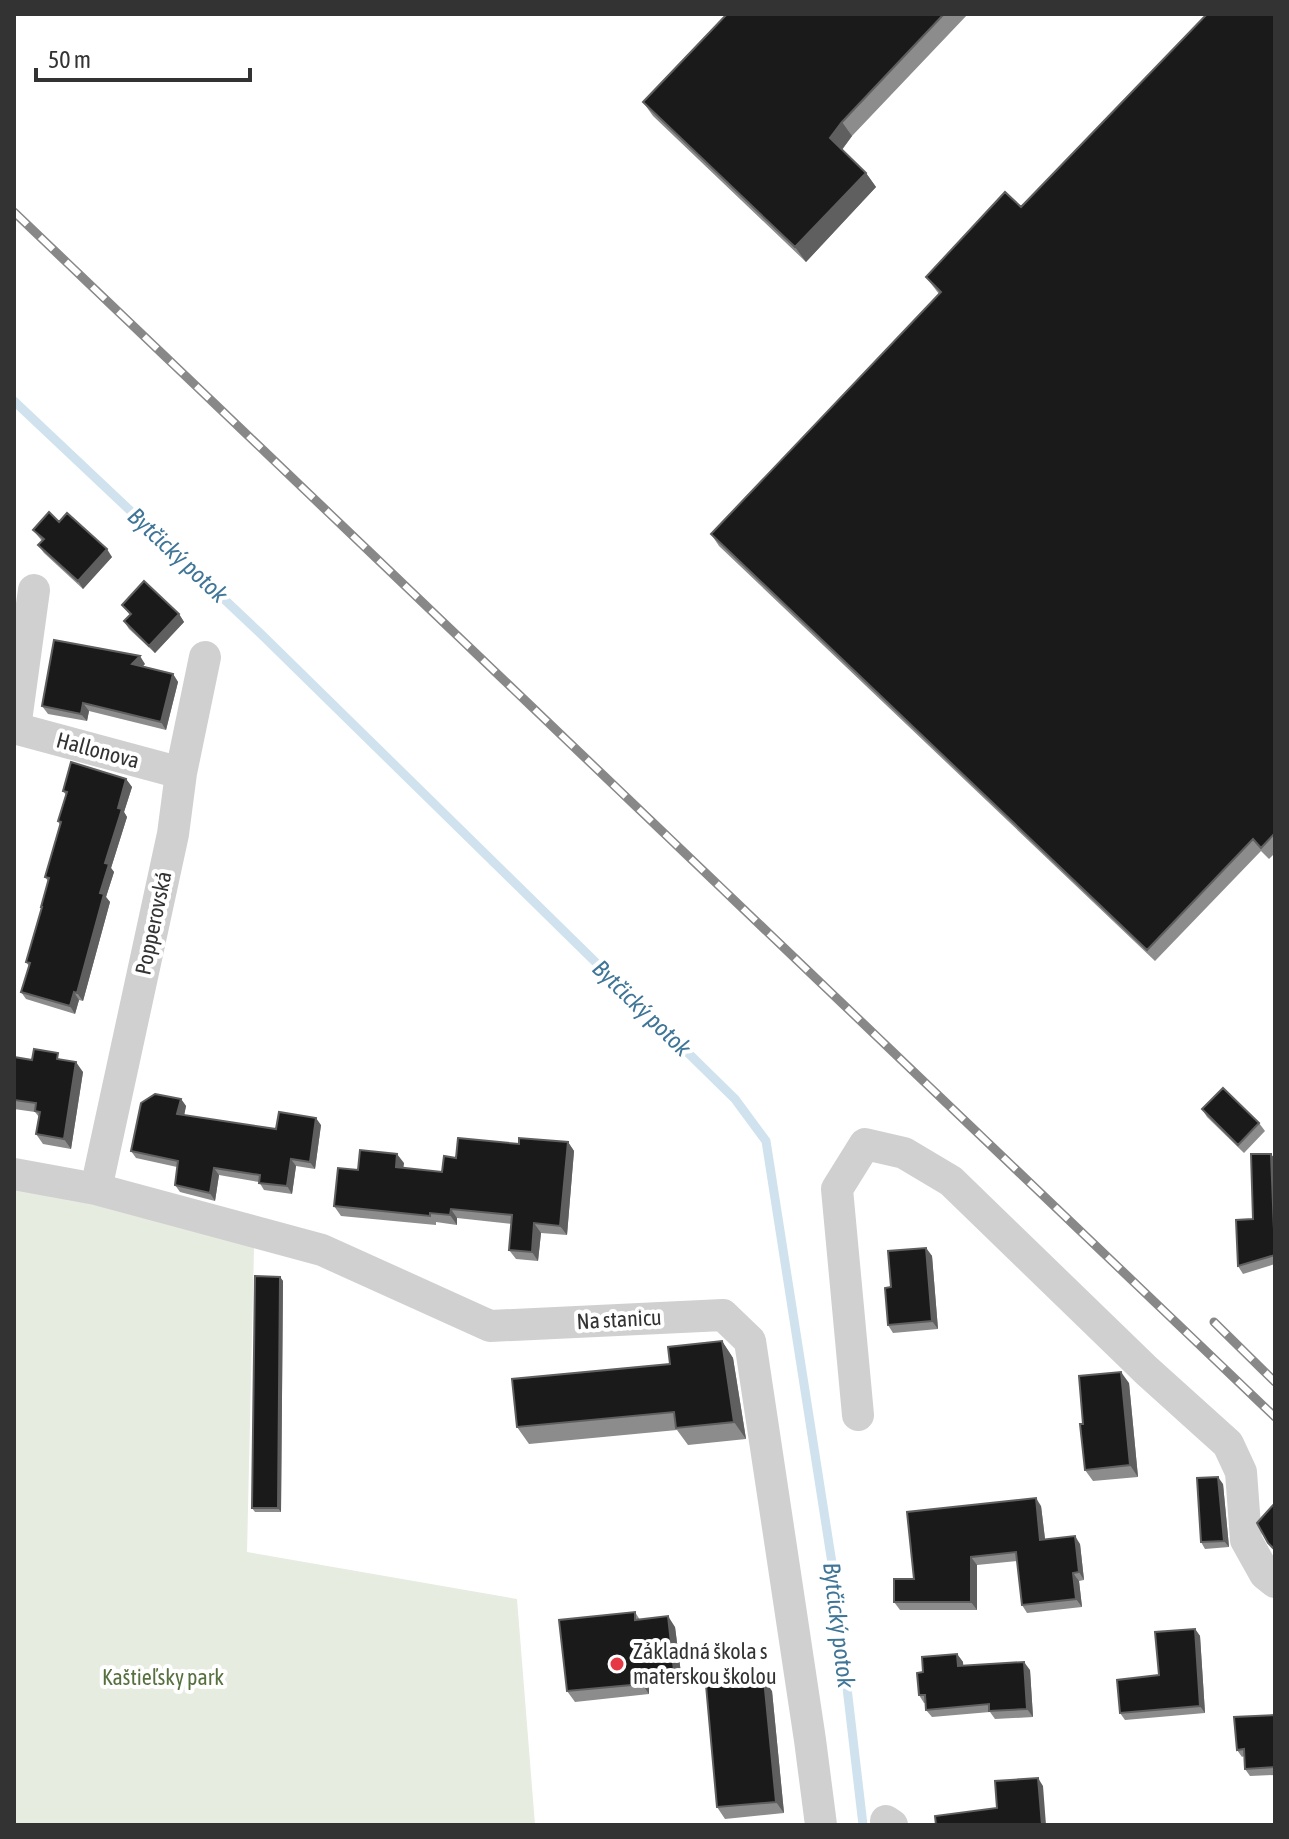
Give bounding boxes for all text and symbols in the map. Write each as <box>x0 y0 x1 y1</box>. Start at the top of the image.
scale bar <box>36 32 250 82</box>
text: 50 m <box>48 46 91 73</box>
water label: Bytčický potok <box>123 502 234 608</box>
street label: Hallonova <box>54 726 142 774</box>
street label: Popperovská <box>129 869 177 977</box>
water label: Bytčický potok <box>587 954 697 1062</box>
street label: Na stanicu <box>576 1304 662 1334</box>
water label: Bytčický potok <box>818 1561 860 1690</box>
place label: Základná škola s materskou školou <box>633 1638 777 1689</box>
marker: Základná škola s materskou školou <box>608 1655 626 1673</box>
park label: Kaštieľsky park <box>102 1664 224 1690</box>

